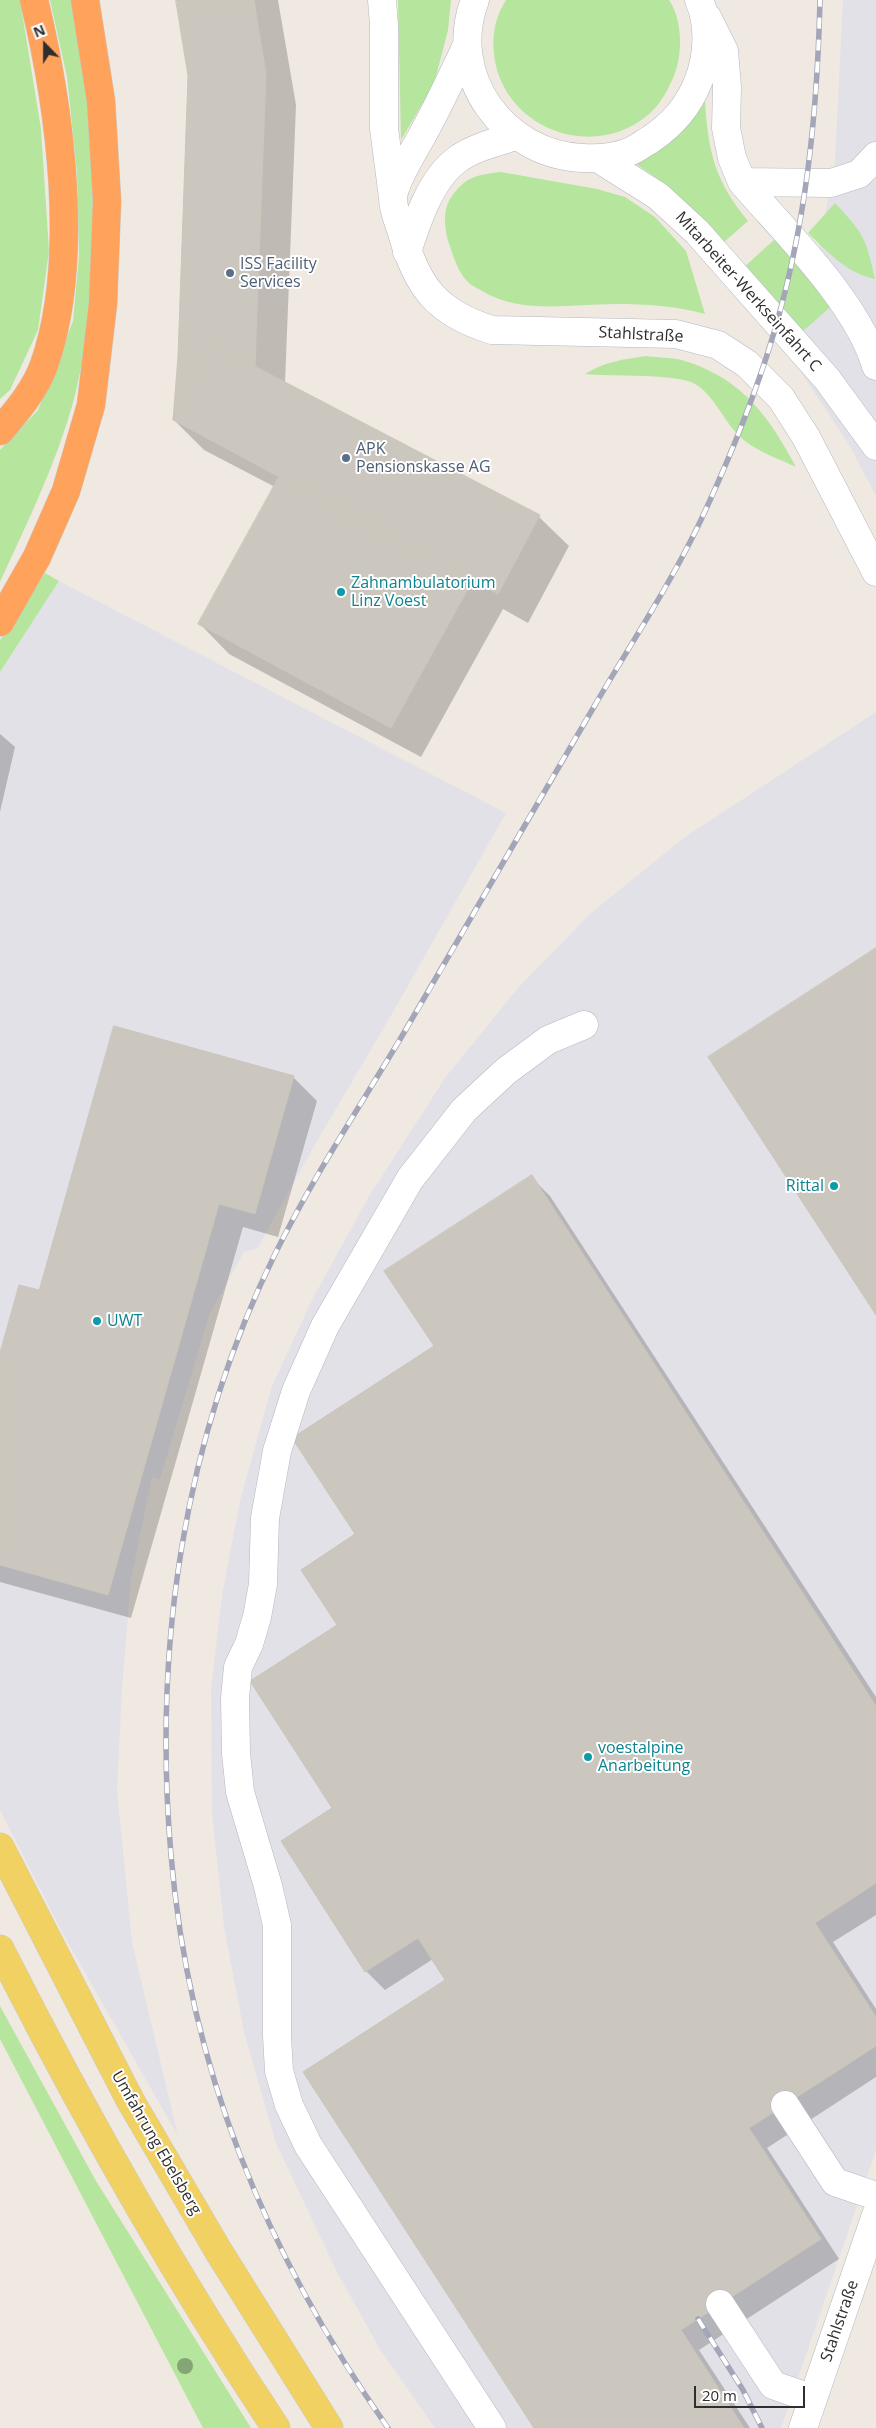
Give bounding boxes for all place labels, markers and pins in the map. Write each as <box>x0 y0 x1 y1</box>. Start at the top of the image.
place label: ISS Facility Services <box>240 254 317 292</box>
marker: ISS Facility Services <box>224 267 236 279</box>
place label: APK Pensionskasse AG <box>356 439 491 477</box>
marker: APK Pensionskasse AG <box>340 452 352 464</box>
place label: Zahnambulatorium Linz Voest <box>351 573 495 611</box>
marker: Zahnambulatorium Linz Voest <box>335 586 347 598</box>
place label: Rittal <box>786 1176 824 1196</box>
marker: Rittal <box>828 1180 840 1192</box>
place label: UWT <box>107 1311 142 1331</box>
marker: UWT <box>91 1315 103 1327</box>
place label: voestalpine Anarbeitung <box>598 1738 690 1776</box>
marker: voestalpine Anarbeitung <box>582 1751 594 1763</box>

